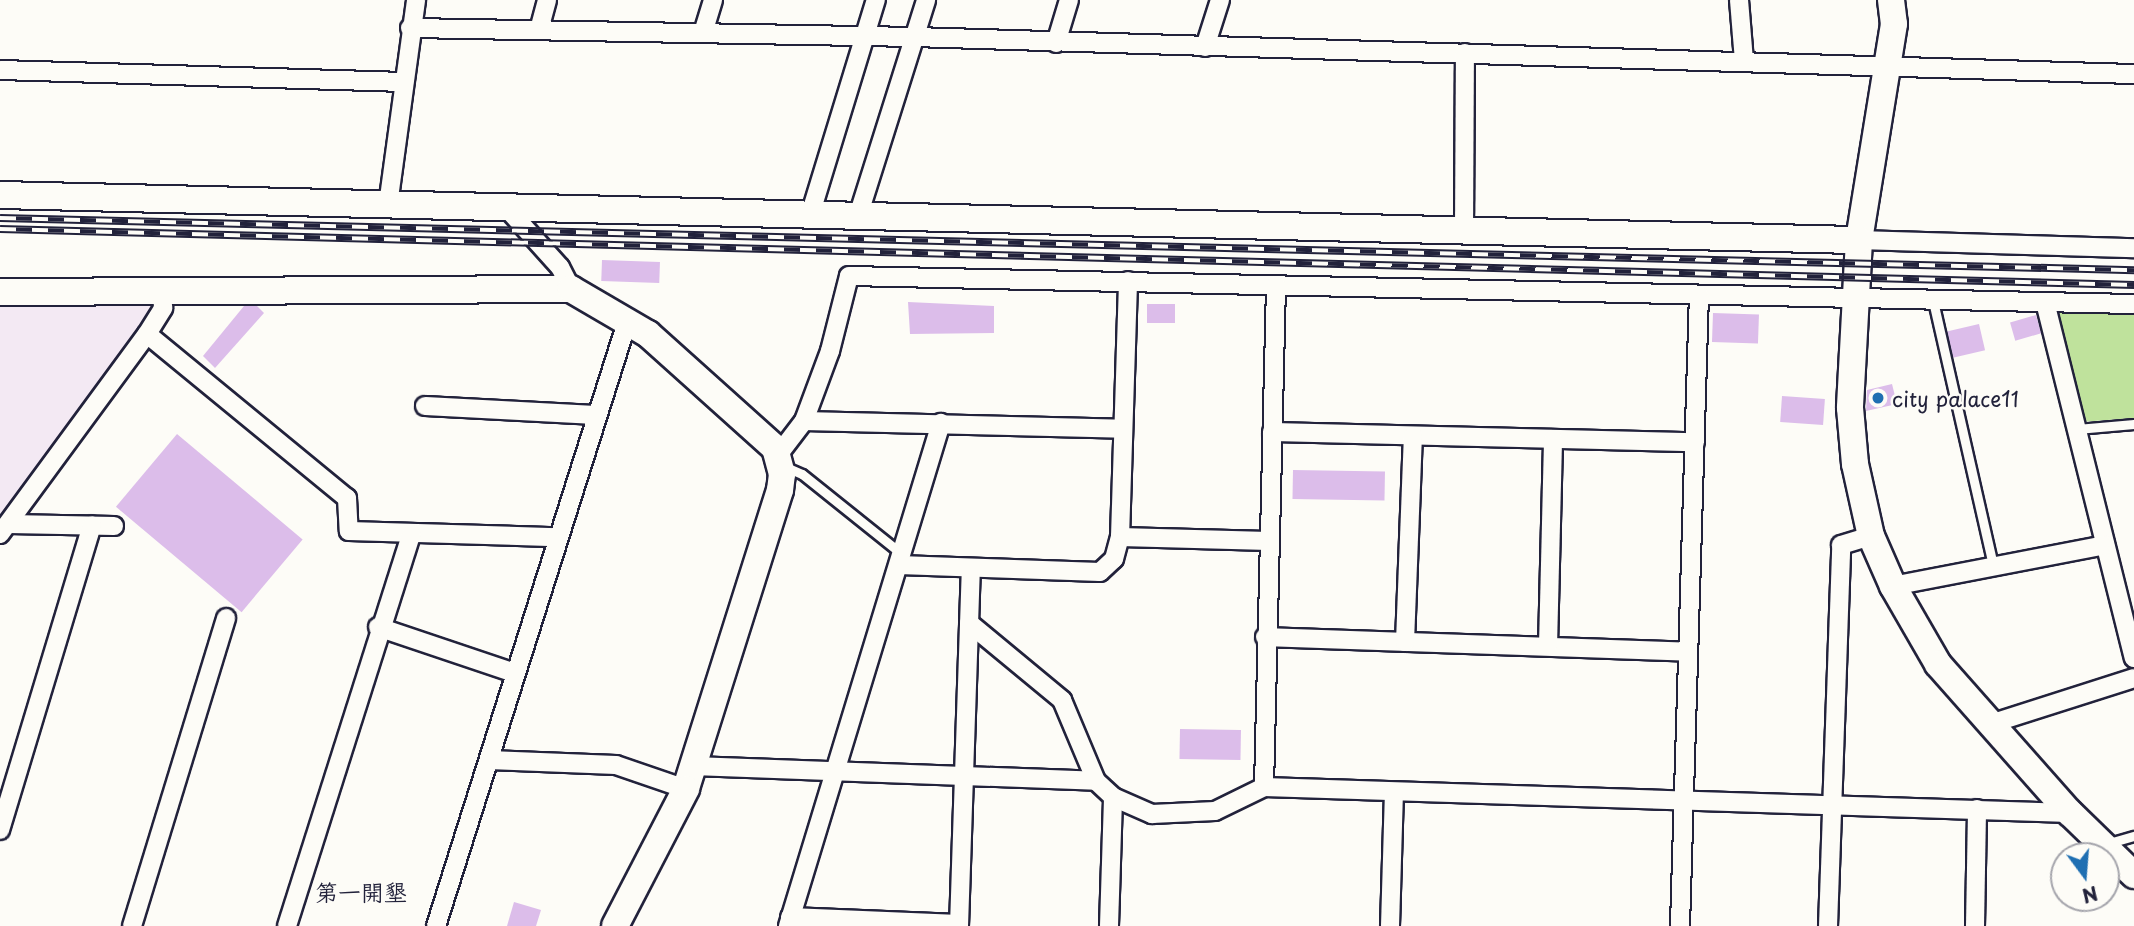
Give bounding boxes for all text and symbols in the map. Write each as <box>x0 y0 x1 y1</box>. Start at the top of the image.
place label: city palace11 <box>1892 385 2020 411</box>
marker: city palace11 <box>1870 390 1886 406</box>
north arrow <box>2050 842 2120 912</box>
district label: 第一開墾 <box>315 878 407 906</box>
text: N <box>2079 880 2101 911</box>

